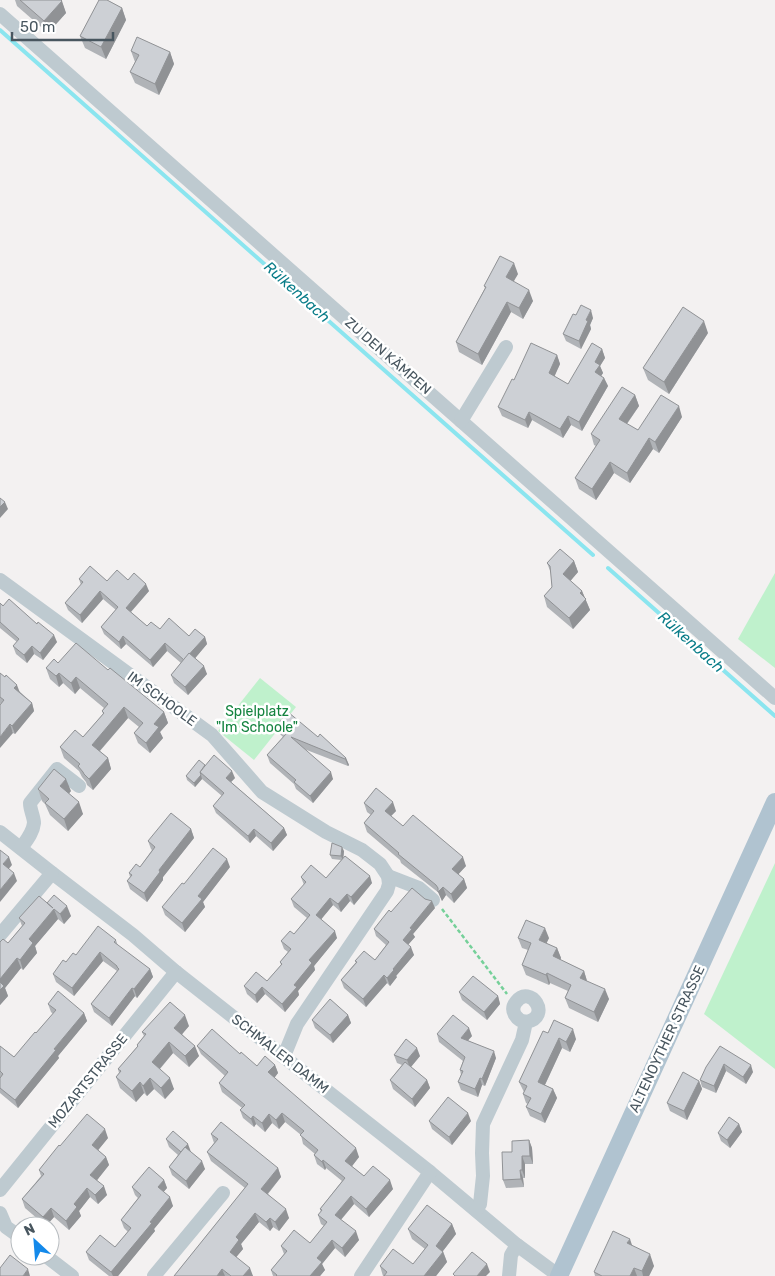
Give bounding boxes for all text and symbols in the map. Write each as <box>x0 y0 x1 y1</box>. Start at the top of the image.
scale bar <box>12 10 114 42</box>
text: 50 m <box>20 18 55 36</box>
water label: Rülkenbach <box>260 258 334 326</box>
street label: ZU DEN KÄMPEN <box>341 314 435 398</box>
water label: Rülkenbach <box>654 608 728 676</box>
street label: IM SCHOOLE <box>124 668 200 730</box>
park label: Spielplatz "Im Schoole" <box>216 703 298 736</box>
street label: ALTENOYTHER STRASSE <box>625 963 709 1115</box>
street label: SCHMALER DAMM <box>228 1011 332 1097</box>
street label: MOZARTSTRASSE <box>45 1030 131 1132</box>
north arrow <box>10 1216 60 1266</box>
text: N <box>21 1220 38 1240</box>

